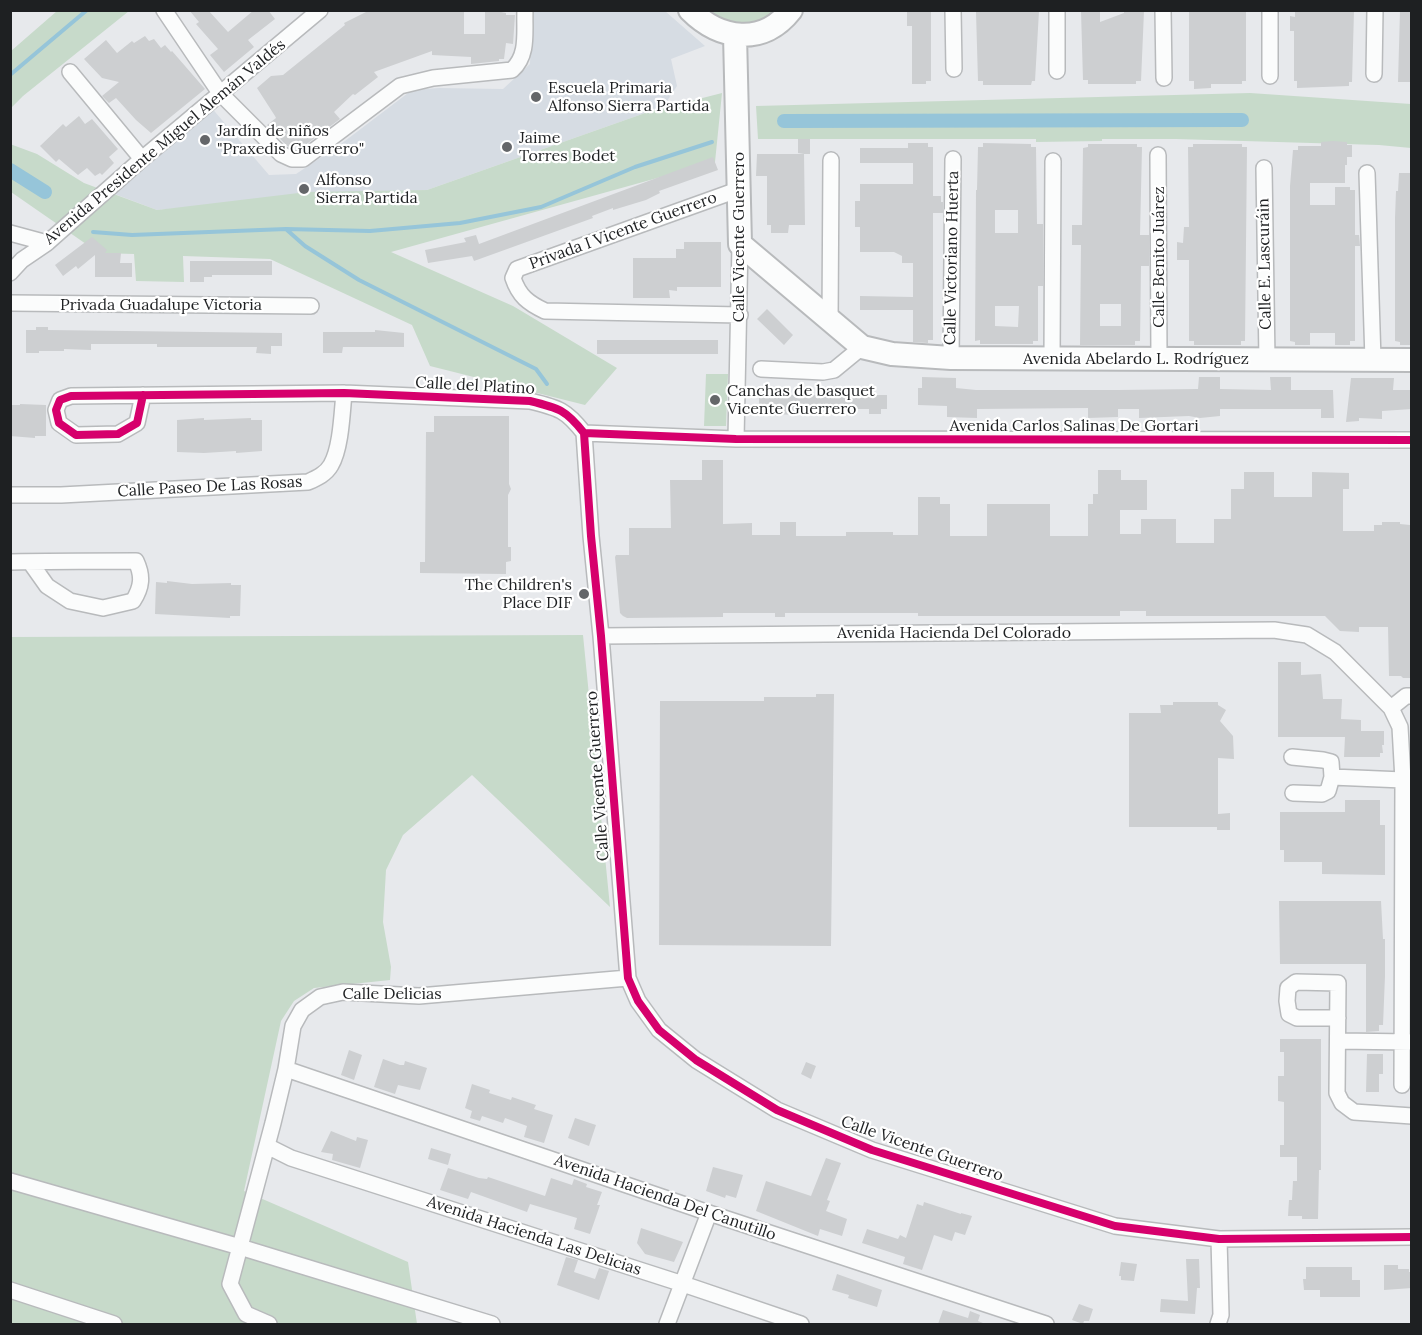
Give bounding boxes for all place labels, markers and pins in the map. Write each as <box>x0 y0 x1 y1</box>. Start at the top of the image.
place label: Escuela Primaria Alfonso Sierra Partida <box>548 78 709 116</box>
marker: Escuela Primaria Alfonso Sierra Partida <box>529 90 543 104</box>
place label: Jardín de niños "Praxedis Guerrero" <box>217 121 364 159</box>
place label: Jaime Torres Bodet <box>519 128 615 166</box>
marker: Jardín de niños "Praxedis Guerrero" <box>198 133 212 147</box>
marker: Jaime Torres Bodet <box>500 140 514 154</box>
place label: Alfonso Sierra Partida <box>316 170 418 208</box>
marker: Alfonso Sierra Partida <box>297 182 311 196</box>
place label: Canchas de basquet Vicente Guerrero <box>727 381 875 419</box>
marker: Canchas de basquet Vicente Guerrero <box>708 393 722 407</box>
place label: The Children's Place DIF <box>464 575 572 613</box>
marker: The Children's Place DIF <box>577 587 591 601</box>

